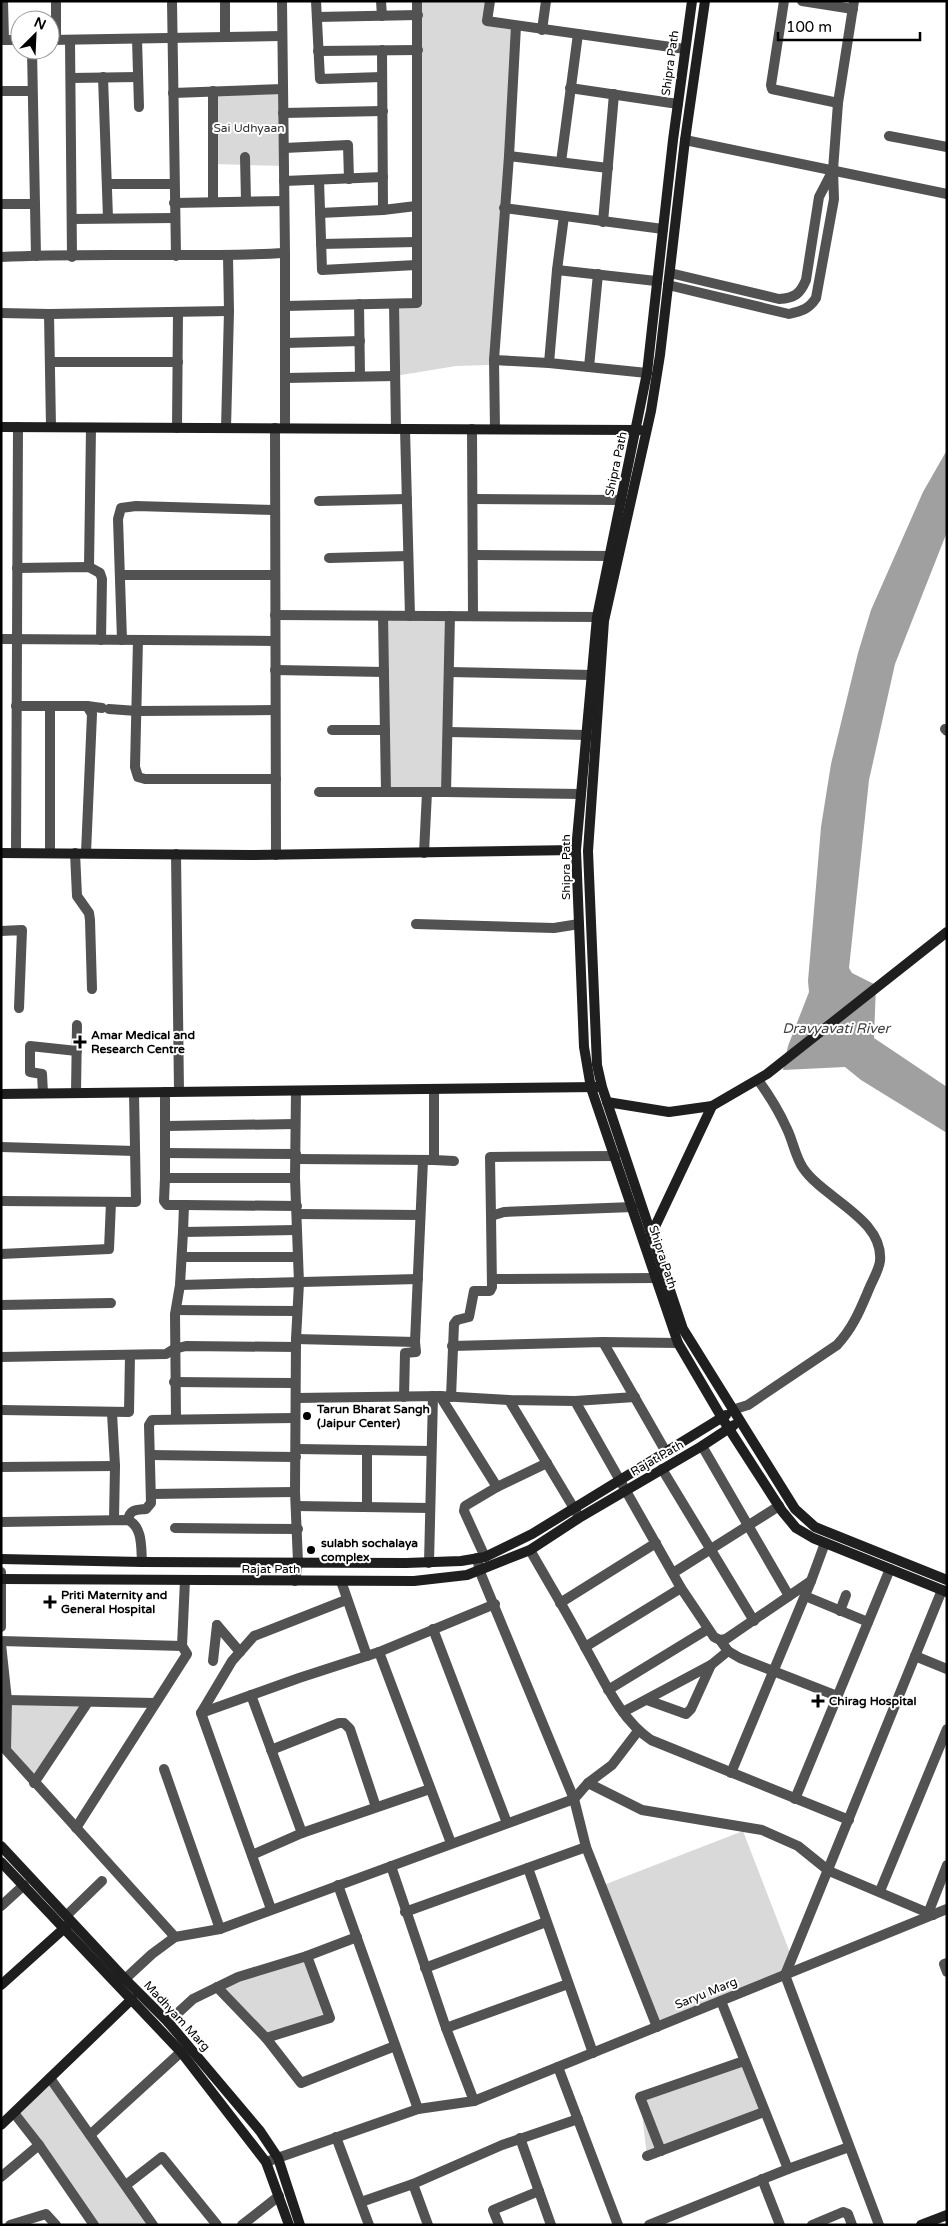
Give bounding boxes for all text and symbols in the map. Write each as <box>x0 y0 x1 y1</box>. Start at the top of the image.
north arrow <box>10 10 60 60</box>
scale bar <box>778 10 920 42</box>
text: N <box>31 14 49 34</box>
text: 100 m <box>786 18 832 36</box>
street label: Shipra Path <box>658 29 682 97</box>
park label: Sai Udhyaan <box>213 121 285 135</box>
street label: Shipra Path <box>602 430 630 498</box>
street label: Shipra Path <box>559 834 573 900</box>
water label: Dravyavati River <box>782 1020 891 1037</box>
place label: Amar Medical and Research Centre <box>91 1028 195 1056</box>
marker: Amar Medical and Research Centre <box>73 1035 87 1049</box>
street label: Shipra Path <box>646 1224 680 1290</box>
place label: Tarun Bharat Sangh (Jaipur Center) <box>316 1402 430 1431</box>
marker: Tarun Bharat Sangh (Jaipur Center) <box>301 1410 313 1422</box>
street label: Rajat Path <box>628 1437 686 1479</box>
place label: sulabh sochalaya complex <box>321 1536 418 1565</box>
marker: sulabh sochalaya complex <box>305 1544 317 1556</box>
street label: Rajat Path <box>242 1562 300 1576</box>
place label: Priti Maternity and General Hospital <box>61 1588 167 1617</box>
marker: Priti Maternity and General Hospital <box>43 1595 57 1609</box>
marker: Chirag Hospital <box>811 1694 825 1708</box>
place label: Chirag Hospital <box>829 1694 917 1709</box>
street label: Saryu Marg <box>673 1974 739 2012</box>
street label: Madhyam Marg <box>141 1978 213 2054</box>

